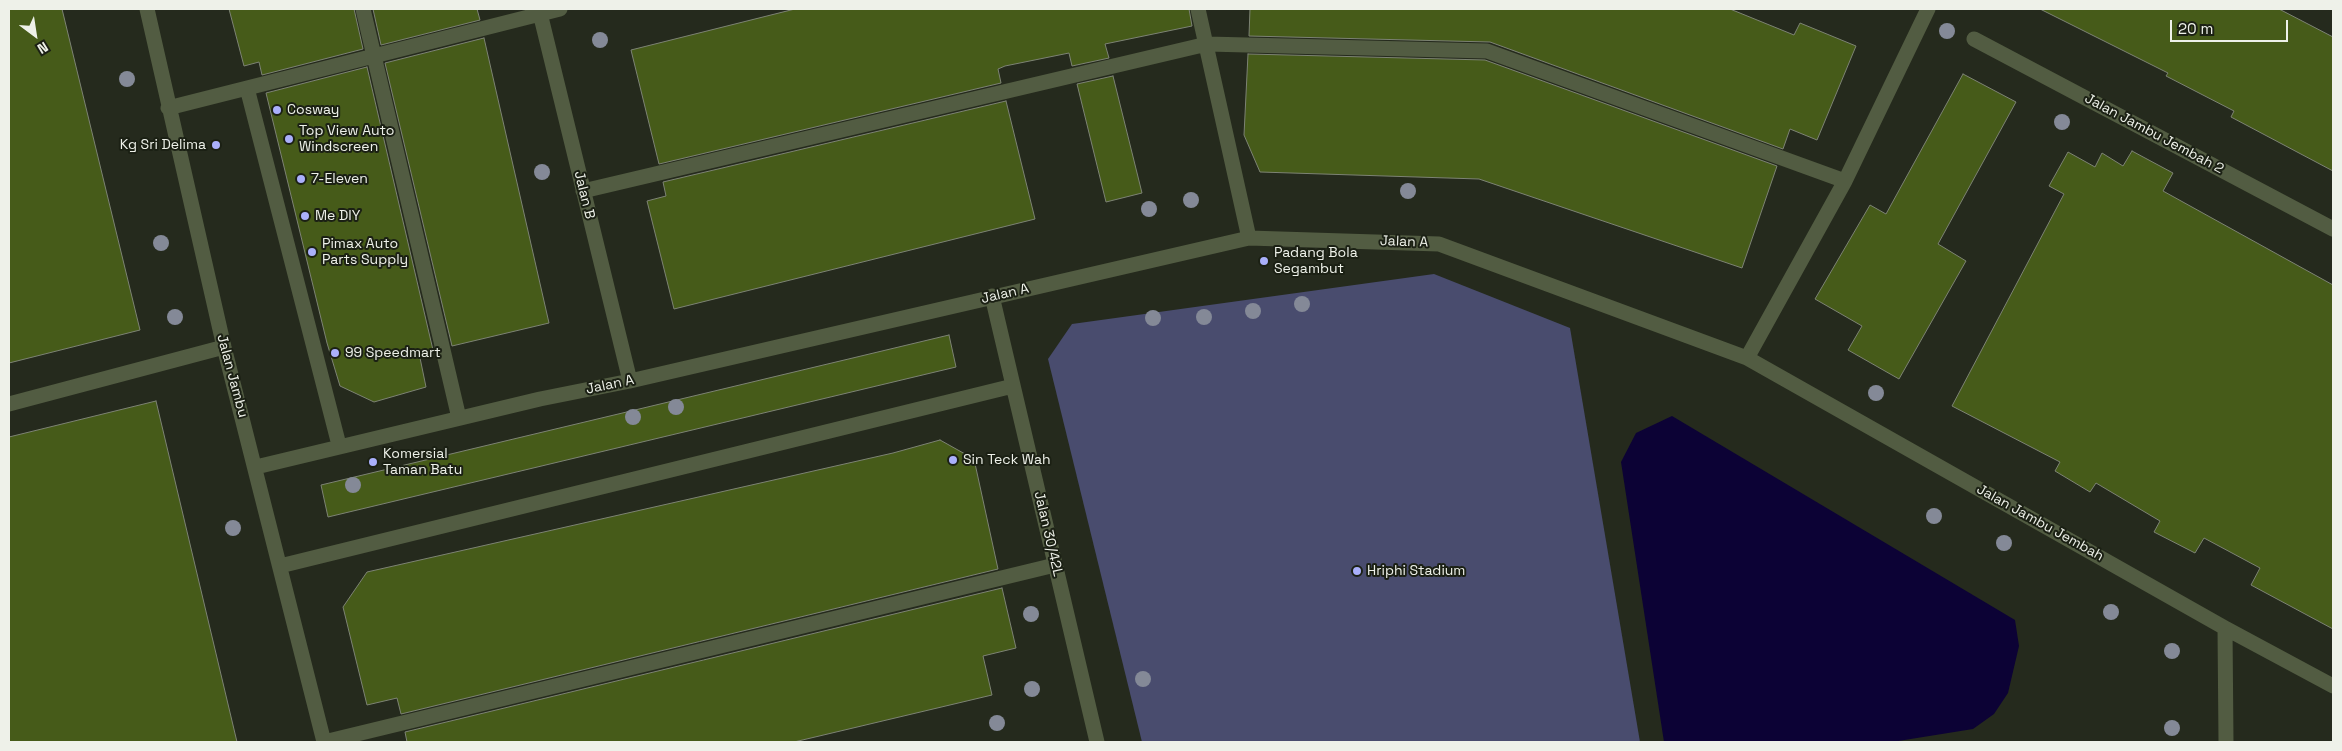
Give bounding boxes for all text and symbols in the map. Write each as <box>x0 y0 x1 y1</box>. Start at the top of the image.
north arrow <box>10 10 60 60</box>
scale bar <box>2172 10 2290 42</box>
text: 20 m <box>2178 19 2213 38</box>
text: N <box>34 38 51 58</box>
street label: Jalan Jambu Jembah 2 <box>2082 90 2226 178</box>
place label: Cosway <box>287 102 339 118</box>
marker: Cosway <box>271 104 283 116</box>
place label: Top View Auto Windscreen <box>299 123 394 156</box>
marker: Top View Auto Windscreen <box>283 133 295 145</box>
place label: Kg Sri Delima <box>120 137 206 153</box>
marker: Kg Sri Delima <box>210 139 222 151</box>
street label: Jalan B <box>570 169 598 221</box>
place label: 7-Eleven <box>311 171 368 187</box>
marker: 7-Eleven <box>295 173 307 185</box>
place label: Me DIY <box>315 208 360 224</box>
marker: Me DIY <box>299 210 311 222</box>
street label: Jalan A <box>1379 233 1429 251</box>
place label: Pimax Auto Parts Supply <box>322 236 408 268</box>
place label: Padang Bola Segambut <box>1274 245 1358 278</box>
marker: Pimax Auto Parts Supply <box>306 246 318 258</box>
marker: Padang Bola Segambut <box>1258 255 1270 267</box>
street label: Jalan A <box>979 280 1031 308</box>
street label: Jalan Jambu <box>213 333 251 419</box>
place label: 99 Speedmart <box>345 345 441 361</box>
marker: 99 Speedmart <box>329 347 341 359</box>
street label: Jalan A <box>585 372 635 398</box>
place label: Komersial Taman Batu <box>383 446 462 478</box>
place label: Sin Teck Wah <box>963 452 1051 468</box>
marker: Sin Teck Wah <box>947 454 959 466</box>
marker: Komersial Taman Batu <box>367 456 379 468</box>
street label: Jalan Jambu Jembah <box>1973 481 2107 565</box>
street label: Jalan 30/42L <box>1030 490 1066 578</box>
place label: Hriphi Stadium <box>1367 563 1465 579</box>
marker: Hriphi Stadium <box>1351 565 1363 577</box>

